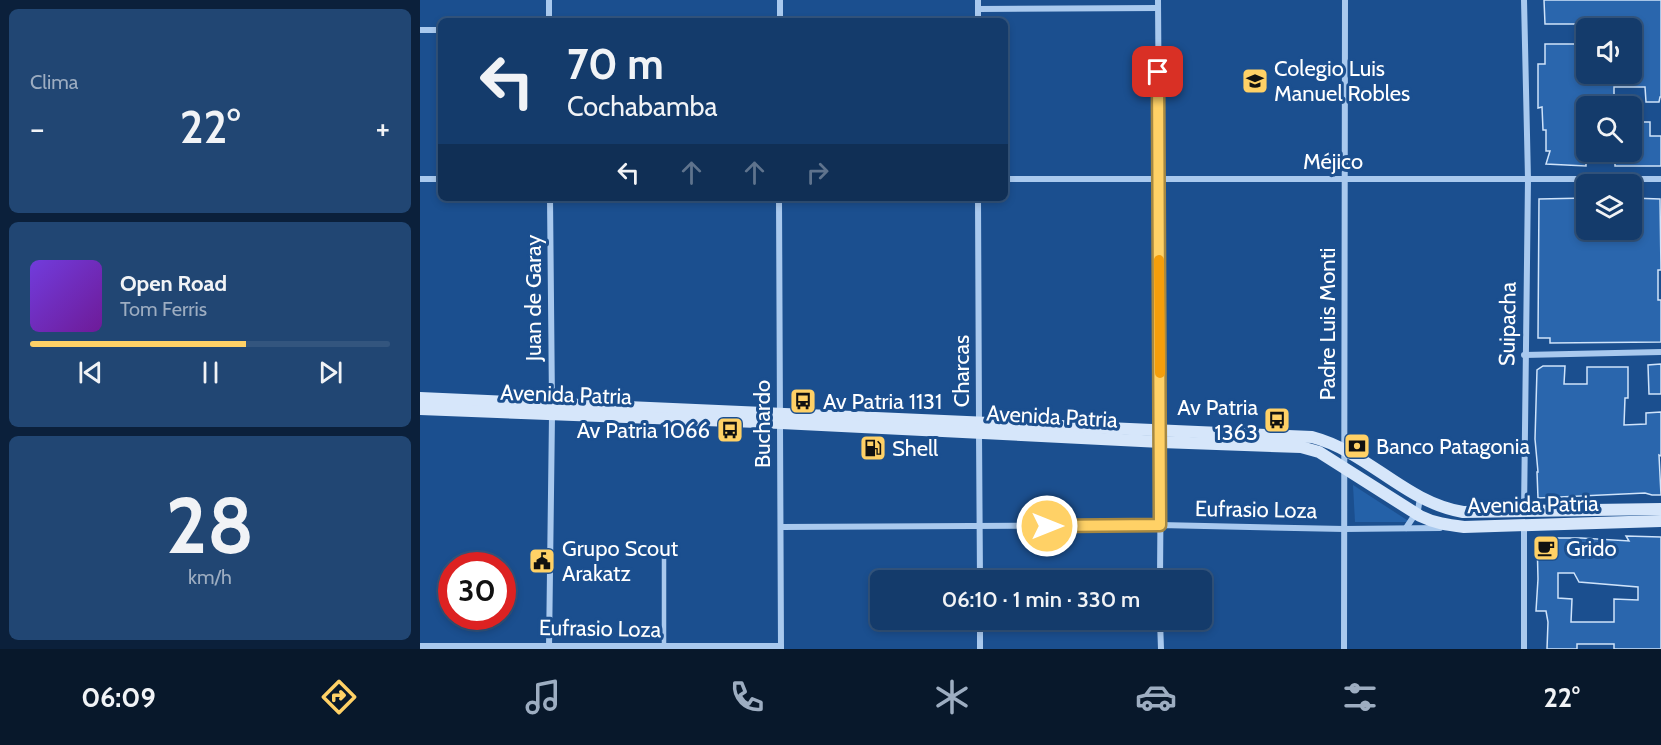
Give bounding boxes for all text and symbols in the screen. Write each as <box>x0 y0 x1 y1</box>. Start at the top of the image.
map controls <box>1576 18 1642 240</box>
button: sound <box>1576 18 1642 84</box>
text: 70 m <box>567 38 664 90</box>
icon: left <box>468 42 546 120</box>
pin <box>1132 46 1183 97</box>
icon: arrive <box>1141 55 1174 88</box>
place label: Colegio Luis Manuel Robles <box>1274 55 1410 107</box>
school or university icon: Colegio Luis Manuel Robles <box>1240 66 1270 96</box>
text: Clima <box>30 70 78 94</box>
text: Cochabamba <box>567 90 718 123</box>
button: search <box>1576 96 1642 162</box>
text: 22° <box>180 100 240 154</box>
text: − <box>30 108 45 148</box>
text: + <box>375 108 390 148</box>
street label: Méjico <box>1303 148 1363 175</box>
icon: left <box>612 156 645 189</box>
icon: ahead <box>675 156 708 189</box>
icon: ahead <box>738 156 771 189</box>
icon: right <box>801 156 834 189</box>
button: layers <box>1576 174 1642 240</box>
street label: Juan de Garay <box>520 235 547 362</box>
street label: Padre Luis Monti <box>1314 248 1341 400</box>
text: Open Road <box>120 270 227 297</box>
street label: Suipacha <box>1493 281 1522 366</box>
text: Tom Ferris <box>120 297 207 321</box>
street label: Charcas <box>948 335 975 407</box>
icon: previous <box>74 356 107 389</box>
icon: pause <box>194 356 227 389</box>
icon: next <box>314 356 347 389</box>
street label: Avenida Patria <box>500 379 633 410</box>
street label: Buchardo <box>749 380 776 468</box>
bus stop icon: Av Patria 1131 <box>788 386 818 416</box>
place label: Av Patria 1131 <box>823 388 942 415</box>
place label: Av Patria 1363 <box>1177 394 1258 446</box>
street label: Avenida Patria <box>986 400 1119 433</box>
bus stop icon: Av Patria 1363 <box>1262 405 1292 435</box>
bus stop icon: Av Patria 1066 <box>715 415 745 445</box>
place label: Av Patria 1066 <box>577 417 710 444</box>
bank icon: Banco Patagonia <box>1342 431 1372 461</box>
fuel station icon: Shell <box>858 433 888 463</box>
place label: Banco Patagonia <box>1376 433 1530 460</box>
place label: Shell <box>892 435 939 462</box>
text: 28 <box>166 478 254 573</box>
street label: Avenida Patria <box>1467 490 1599 519</box>
position arrow <box>1015 494 1079 558</box>
street label: Eufrasio Loza <box>1195 495 1318 524</box>
cafe icon: Grido <box>1531 533 1561 563</box>
place label: Grupo Scout Arakatz <box>562 535 679 587</box>
place label: Grido <box>1566 535 1617 562</box>
public building icon: Grupo Scout Arakatz <box>527 546 557 576</box>
speed limit sign: 30 <box>438 552 516 630</box>
text: km/h <box>188 565 232 589</box>
text: 06:10 · 1 min · 330 m <box>942 586 1140 613</box>
street label: Eufrasio Loza <box>539 614 662 643</box>
icon: directions <box>318 676 360 718</box>
icon: music <box>522 676 564 718</box>
icon: phone <box>726 676 768 718</box>
icon: climate <box>931 676 973 718</box>
icon: car <box>1135 676 1177 718</box>
icon: filters <box>1339 676 1381 718</box>
text: 06:09 <box>81 681 156 714</box>
text: 22° <box>1543 681 1580 714</box>

